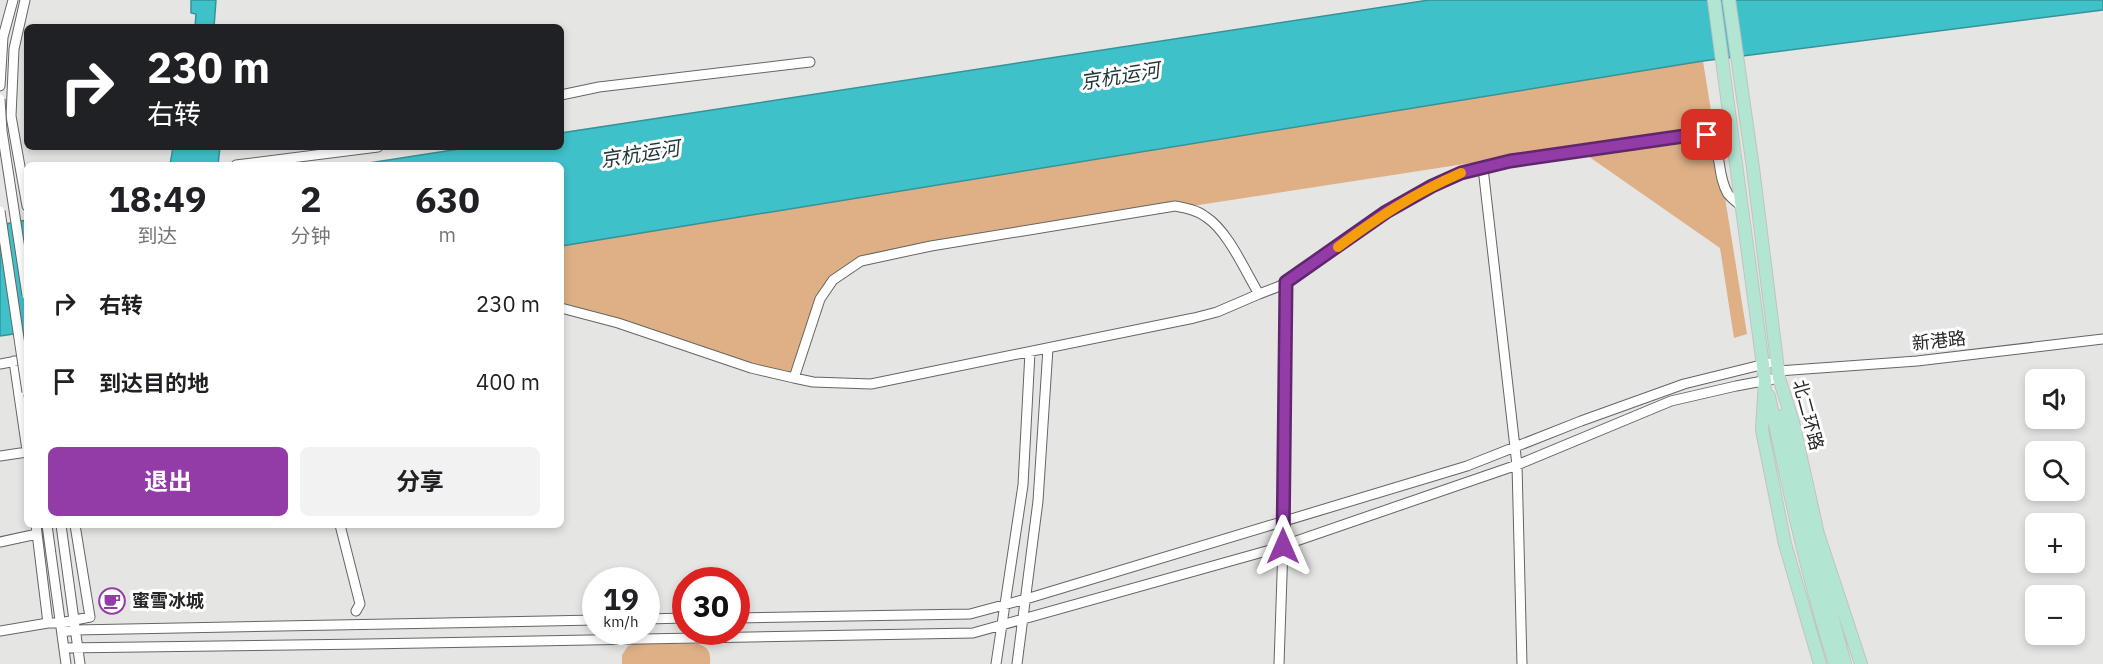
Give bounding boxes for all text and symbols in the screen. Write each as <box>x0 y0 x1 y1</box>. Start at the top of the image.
text: 230 m <box>147 40 270 95</box>
icon: right <box>48 48 126 126</box>
water label: 京杭运河 <box>1078 55 1165 95</box>
text: 右转 <box>147 96 201 131</box>
pin <box>1681 109 1732 160</box>
icon: arrive <box>1690 118 1723 151</box>
water label: 京杭运河 <box>598 133 685 173</box>
text: 18:49 <box>108 175 207 222</box>
text: 2 <box>300 175 322 222</box>
text: 630 <box>415 176 480 223</box>
text: m <box>439 221 456 248</box>
text: 到达 <box>137 222 177 249</box>
text: 分钟 <box>291 222 331 249</box>
icon: right <box>48 287 81 320</box>
text: 230 m <box>476 289 540 318</box>
text: 右转 <box>99 290 143 319</box>
street label: 新港路 <box>1911 326 1967 355</box>
icon: arrive <box>48 365 81 398</box>
text: 400 m <box>476 367 540 396</box>
text: 到达目的地 <box>99 368 209 397</box>
map controls <box>2025 369 2085 645</box>
button: sound <box>2025 369 2085 429</box>
street label: 北二环路 <box>1788 377 1829 453</box>
button: search <box>2025 441 2085 501</box>
button: 退出 <box>48 447 288 516</box>
button: 分享 <box>300 447 540 516</box>
button: + <box>2025 513 2085 573</box>
position arrow <box>1251 514 1315 578</box>
speed limit sign: 30 <box>672 567 750 645</box>
text: 19 <box>603 579 639 618</box>
button: − <box>2025 585 2085 645</box>
cafe icon: 蜜雪冰城 <box>97 586 127 616</box>
place label: 蜜雪冰城 <box>132 589 204 612</box>
text: km/h <box>603 612 639 631</box>

